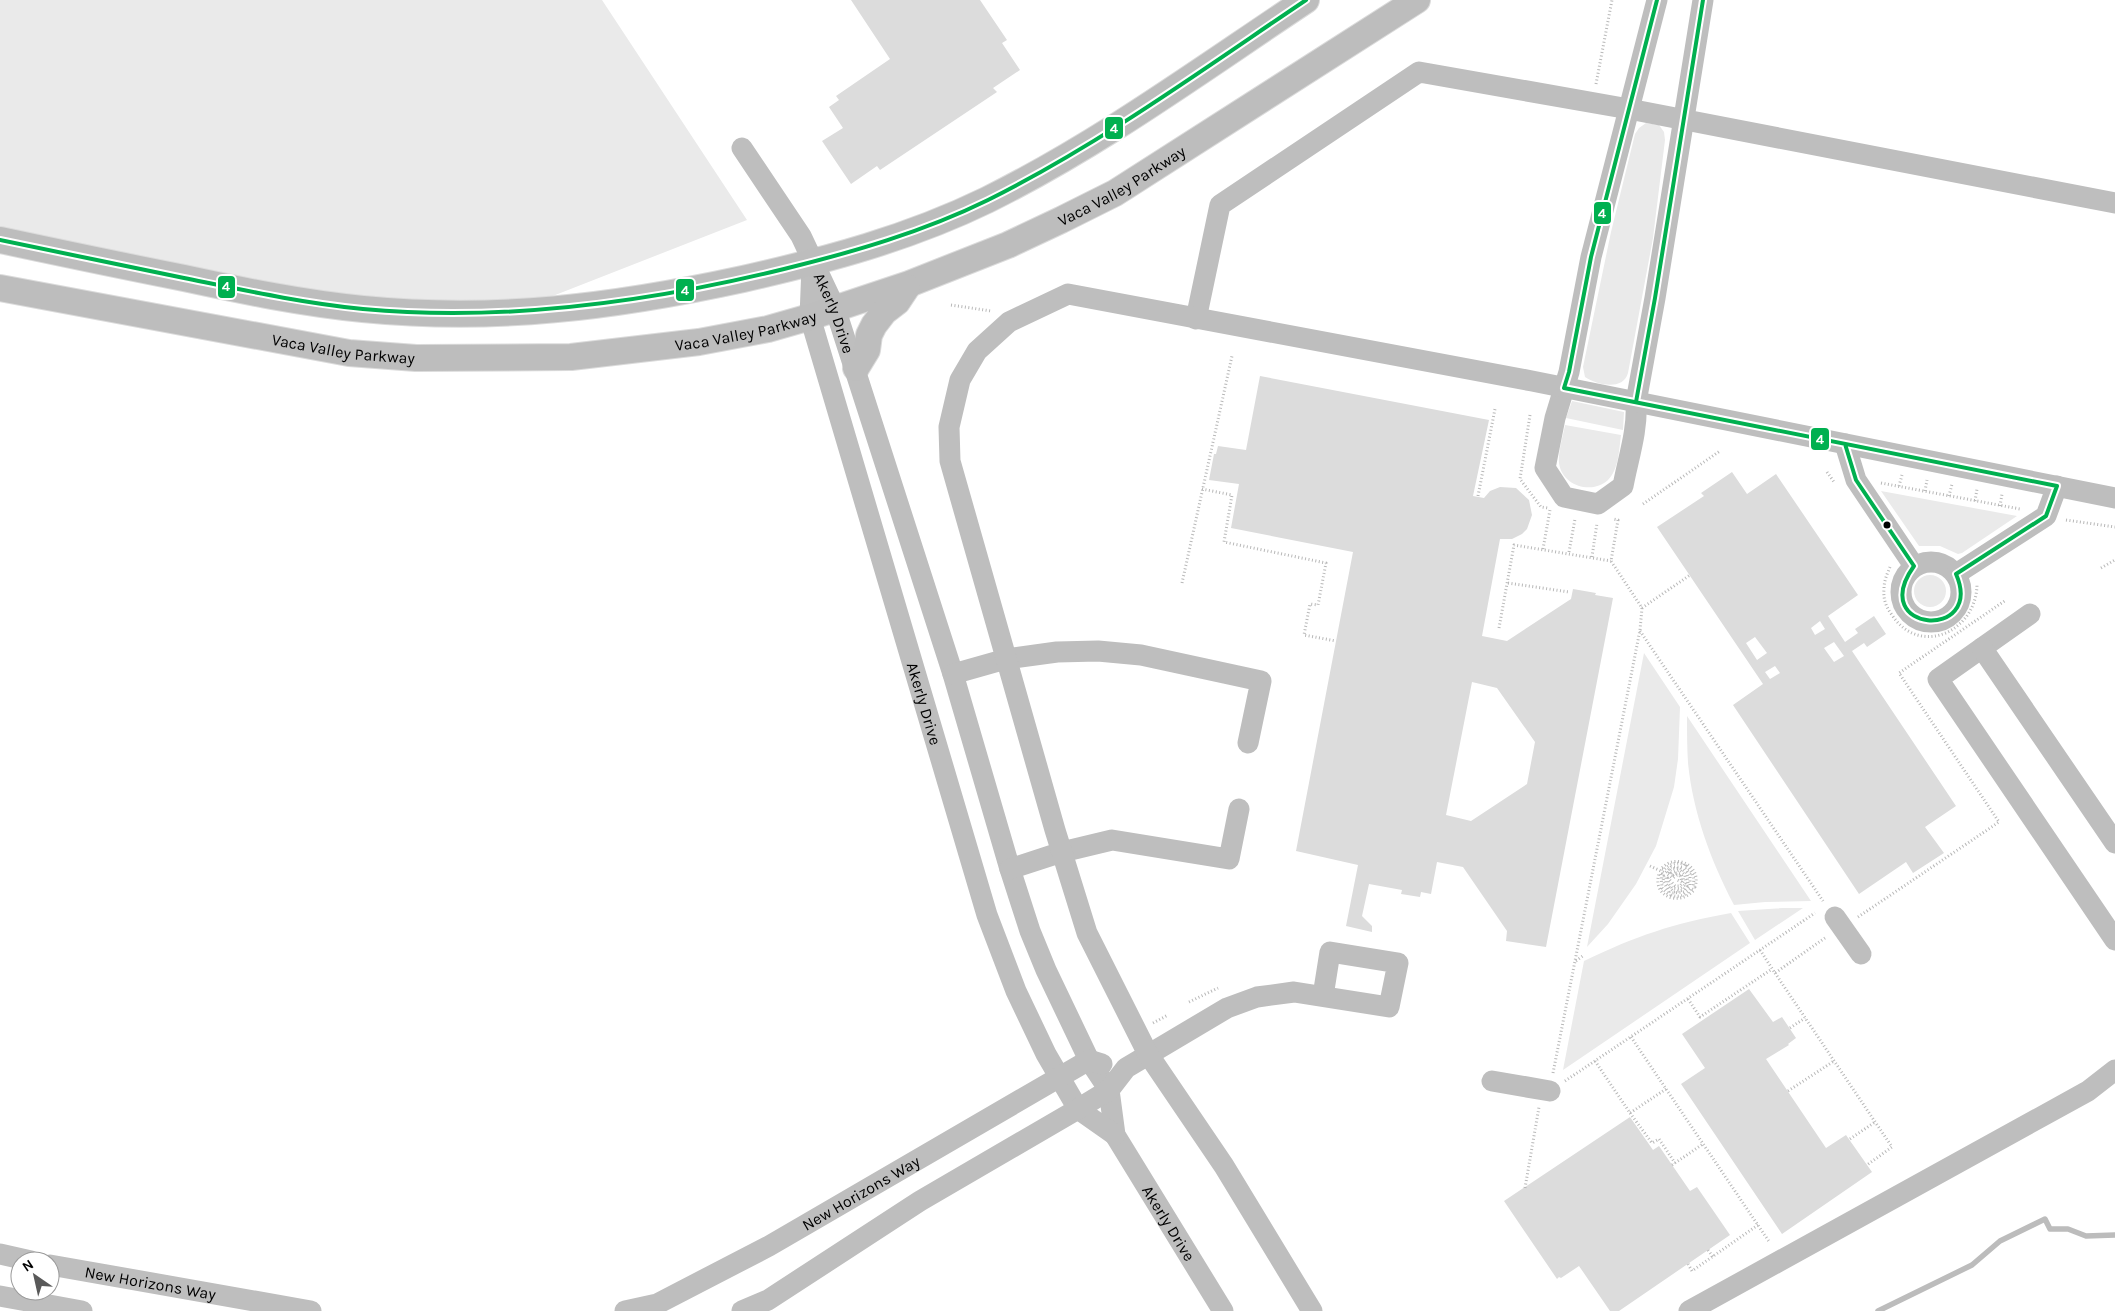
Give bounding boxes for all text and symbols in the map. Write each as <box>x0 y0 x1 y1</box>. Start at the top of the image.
line badge: 4 <box>1104 116 1124 140</box>
text: 4 <box>1110 120 1119 137</box>
street label: Vaca Valley Parkway <box>1055 141 1189 230</box>
line badge: 4 <box>1593 201 1612 225</box>
text: 4 <box>1598 205 1607 222</box>
street label: Akerly Drive <box>810 270 858 356</box>
line badge: 4 <box>217 275 236 299</box>
text: 4 <box>222 278 231 295</box>
line badge: 4 <box>675 278 695 302</box>
text: 4 <box>681 282 690 299</box>
street label: Vaca Valley Parkway <box>674 306 820 355</box>
street label: Vaca Valley Parkway <box>270 330 416 368</box>
line badge: 4 <box>1810 427 1830 451</box>
text: 4 <box>1816 431 1825 448</box>
unlabelled marker <box>1882 520 1892 530</box>
street label: Akerly Drive <box>903 660 945 747</box>
street label: New Horizons Way <box>799 1151 924 1235</box>
street label: Akerly Drive <box>1138 1182 1199 1265</box>
north arrow <box>10 1251 60 1301</box>
text: N <box>19 1256 37 1275</box>
street label: New Horizons Way <box>83 1262 218 1304</box>

